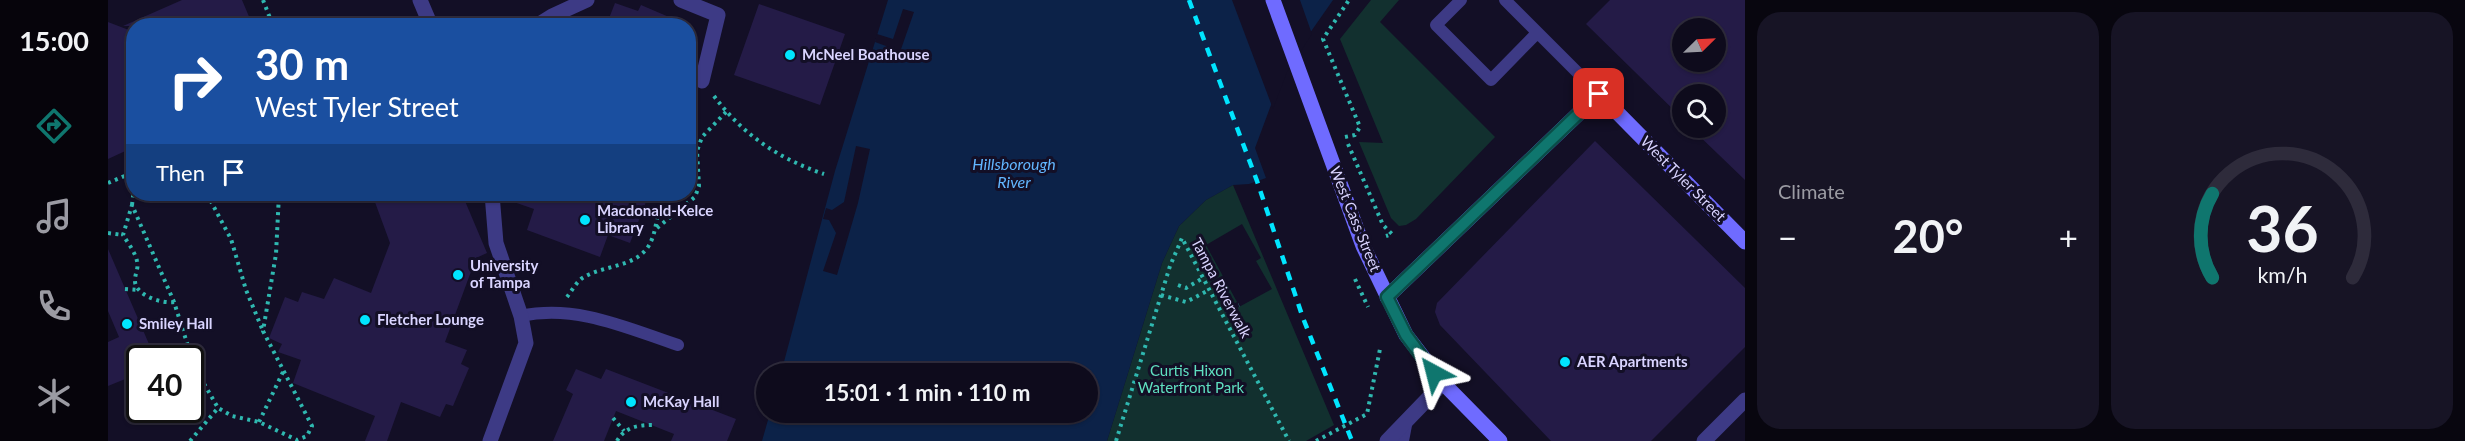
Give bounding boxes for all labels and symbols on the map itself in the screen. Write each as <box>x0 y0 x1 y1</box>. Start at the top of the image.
north arrow <box>1672 18 1726 72</box>
place label: McNeel Boathouse <box>802 45 929 63</box>
marker: McNeel Boathouse <box>783 48 797 62</box>
pin <box>1573 68 1624 119</box>
street label: West Tyler Street <box>1637 132 1730 225</box>
water label: Hillsborough River <box>972 154 1056 191</box>
street label: West Cass Street <box>1327 163 1386 275</box>
place label: Macdonald-Kelce Library <box>597 201 713 236</box>
marker: Macdonald-Kelce Library <box>578 213 592 227</box>
street label: Tampa Riverwalk <box>1188 234 1256 341</box>
place label: University of Tampa <box>470 256 538 291</box>
marker: University of Tampa <box>451 268 465 282</box>
place label: Fletcher Lounge <box>377 310 484 328</box>
marker: Fletcher Lounge <box>358 313 372 327</box>
place label: Smiley Hall <box>139 314 213 332</box>
marker: Smiley Hall <box>120 317 134 331</box>
position arrow <box>1402 341 1466 405</box>
speed limit sign: 40 <box>126 345 204 423</box>
place label: AER Apartments <box>1576 352 1688 370</box>
marker: AER Apartments <box>1558 355 1572 369</box>
park label: Curtis Hixon Waterfront Park <box>1138 361 1245 396</box>
place label: McKay Hall <box>643 392 719 410</box>
marker: McKay Hall <box>624 395 638 409</box>

